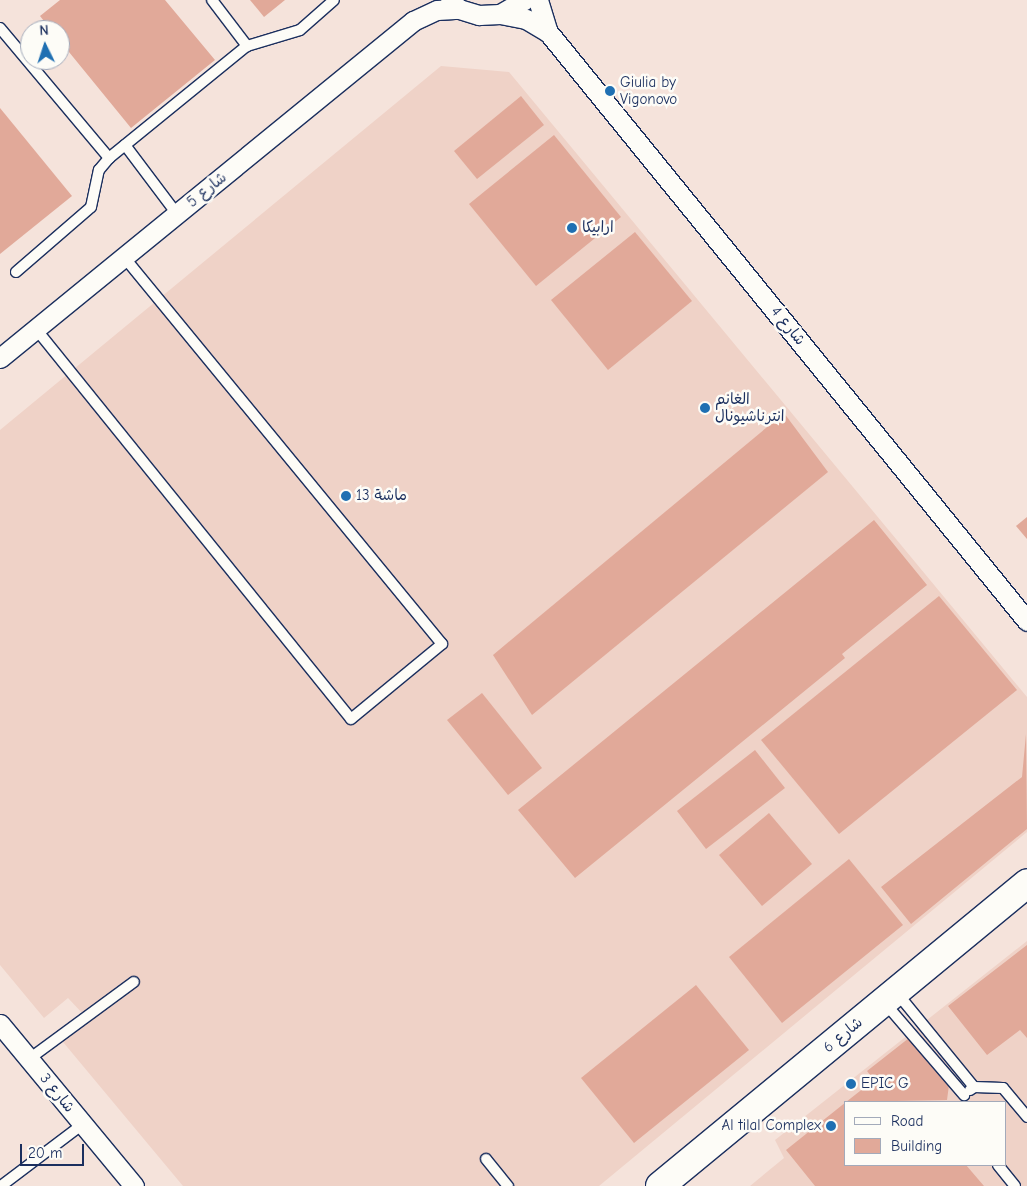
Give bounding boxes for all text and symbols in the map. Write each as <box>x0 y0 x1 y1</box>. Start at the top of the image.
north arrow <box>20 20 70 70</box>
text: N <box>39 22 49 39</box>
place label: Giulia by Vigonovo <box>620 73 677 108</box>
marker: Giulia by Vigonovo <box>604 85 616 97</box>
street label: شارع 5 <box>184 169 230 211</box>
place label: ارابيكا <box>582 219 614 237</box>
marker: ارابيكا <box>566 222 578 234</box>
street label: شارع 4 <box>767 303 809 349</box>
place label: الغانم انترناشيونال <box>715 390 785 425</box>
marker: الغانم انترناشيونال <box>699 402 711 414</box>
place label: ماشة 13 <box>356 487 407 505</box>
marker: ماشة 13 <box>340 490 352 502</box>
street label: شارع 6 <box>820 1013 866 1057</box>
street label: شارع 3 <box>36 1070 78 1116</box>
place label: EPIC G <box>861 1075 909 1093</box>
marker: EPIC G <box>845 1078 857 1090</box>
legend <box>844 1101 1007 1166</box>
text: Road <box>891 1112 923 1130</box>
place label: Al tilal Complex <box>722 1117 821 1135</box>
marker: Al tilal Complex <box>825 1120 837 1132</box>
scale bar <box>22 1134 86 1166</box>
text: Building <box>891 1137 942 1155</box>
text: 20 m <box>28 1144 62 1162</box>

